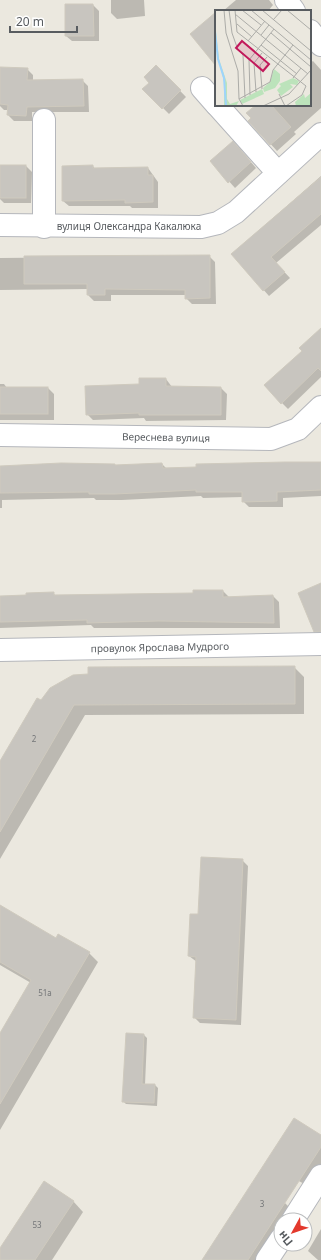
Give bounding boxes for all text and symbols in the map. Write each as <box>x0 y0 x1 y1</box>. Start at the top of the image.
scale bar <box>10 8 77 34</box>
inset map <box>215 10 311 106</box>
text: 20 m <box>16 13 44 30</box>
street label: вулиця Олександра Какалюка <box>57 219 201 233</box>
street label: Вереснева вулиця <box>122 429 210 445</box>
street label: провулок Ярослава Мудрого <box>91 639 229 655</box>
house number: 2 <box>32 733 37 744</box>
house number: 51а <box>38 987 52 998</box>
house number: 3 <box>260 1198 265 1209</box>
north arrow <box>273 1212 313 1252</box>
house number: 53 <box>32 1219 42 1230</box>
text: Пн <box>274 1228 296 1250</box>

